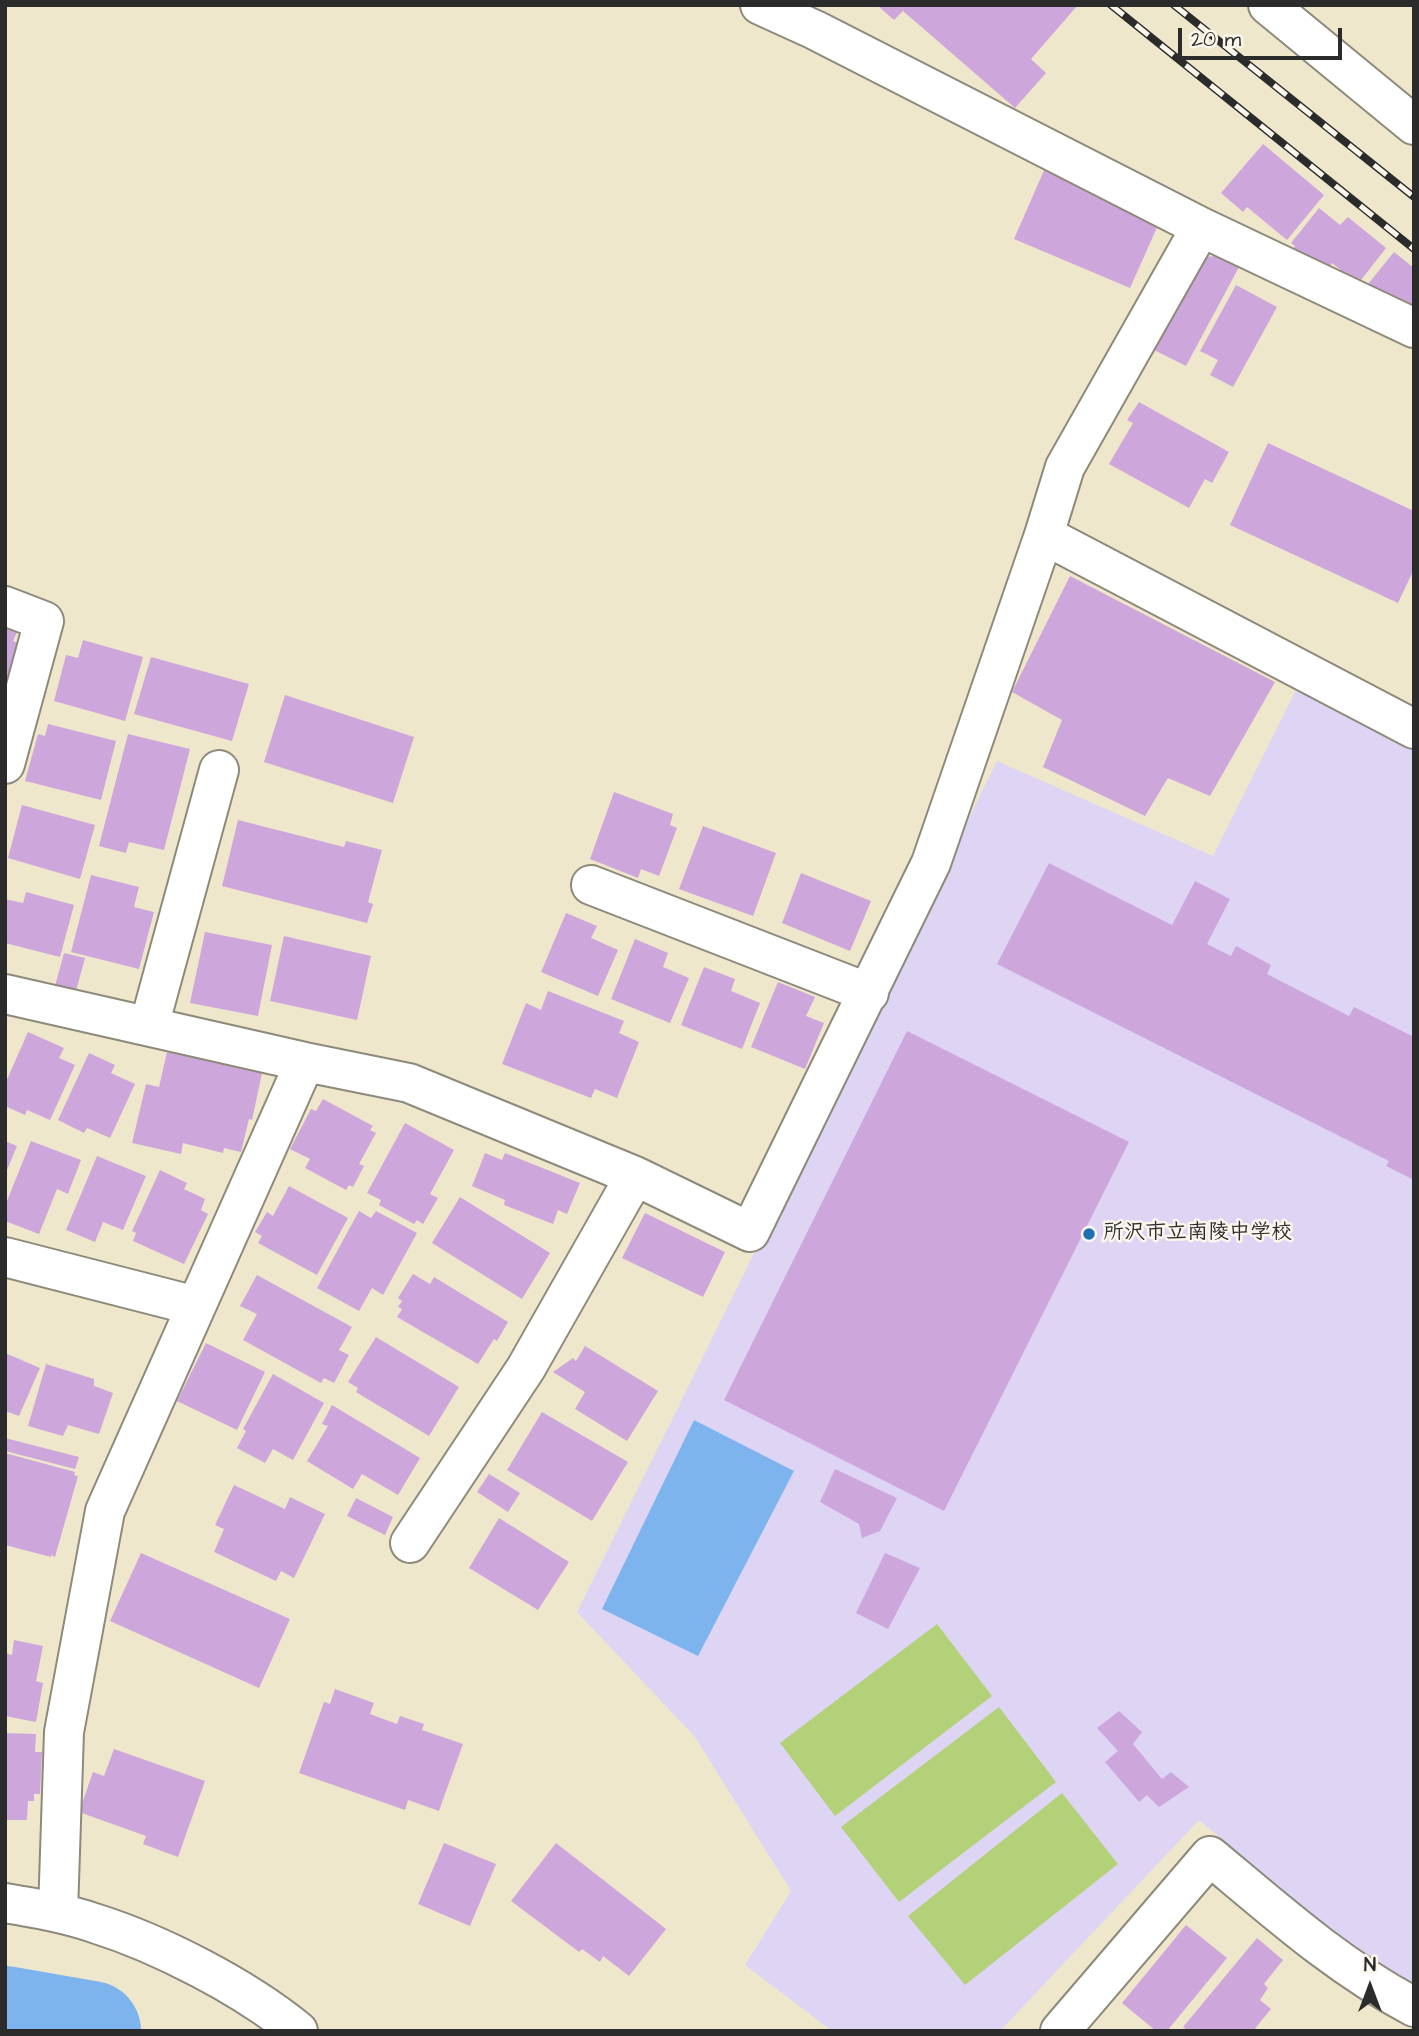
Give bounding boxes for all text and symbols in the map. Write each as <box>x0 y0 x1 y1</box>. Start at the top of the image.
scale bar <box>1181 14 1346 58</box>
text: 20 m <box>1191 25 1241 54</box>
place label: 所沢市立南陵中学校 <box>1103 1221 1292 1247</box>
marker: 所沢市立南陵中学校 <box>1081 1226 1097 1242</box>
north arrow <box>1335 1952 1405 2022</box>
text: N <box>1364 1952 1376 1979</box>

